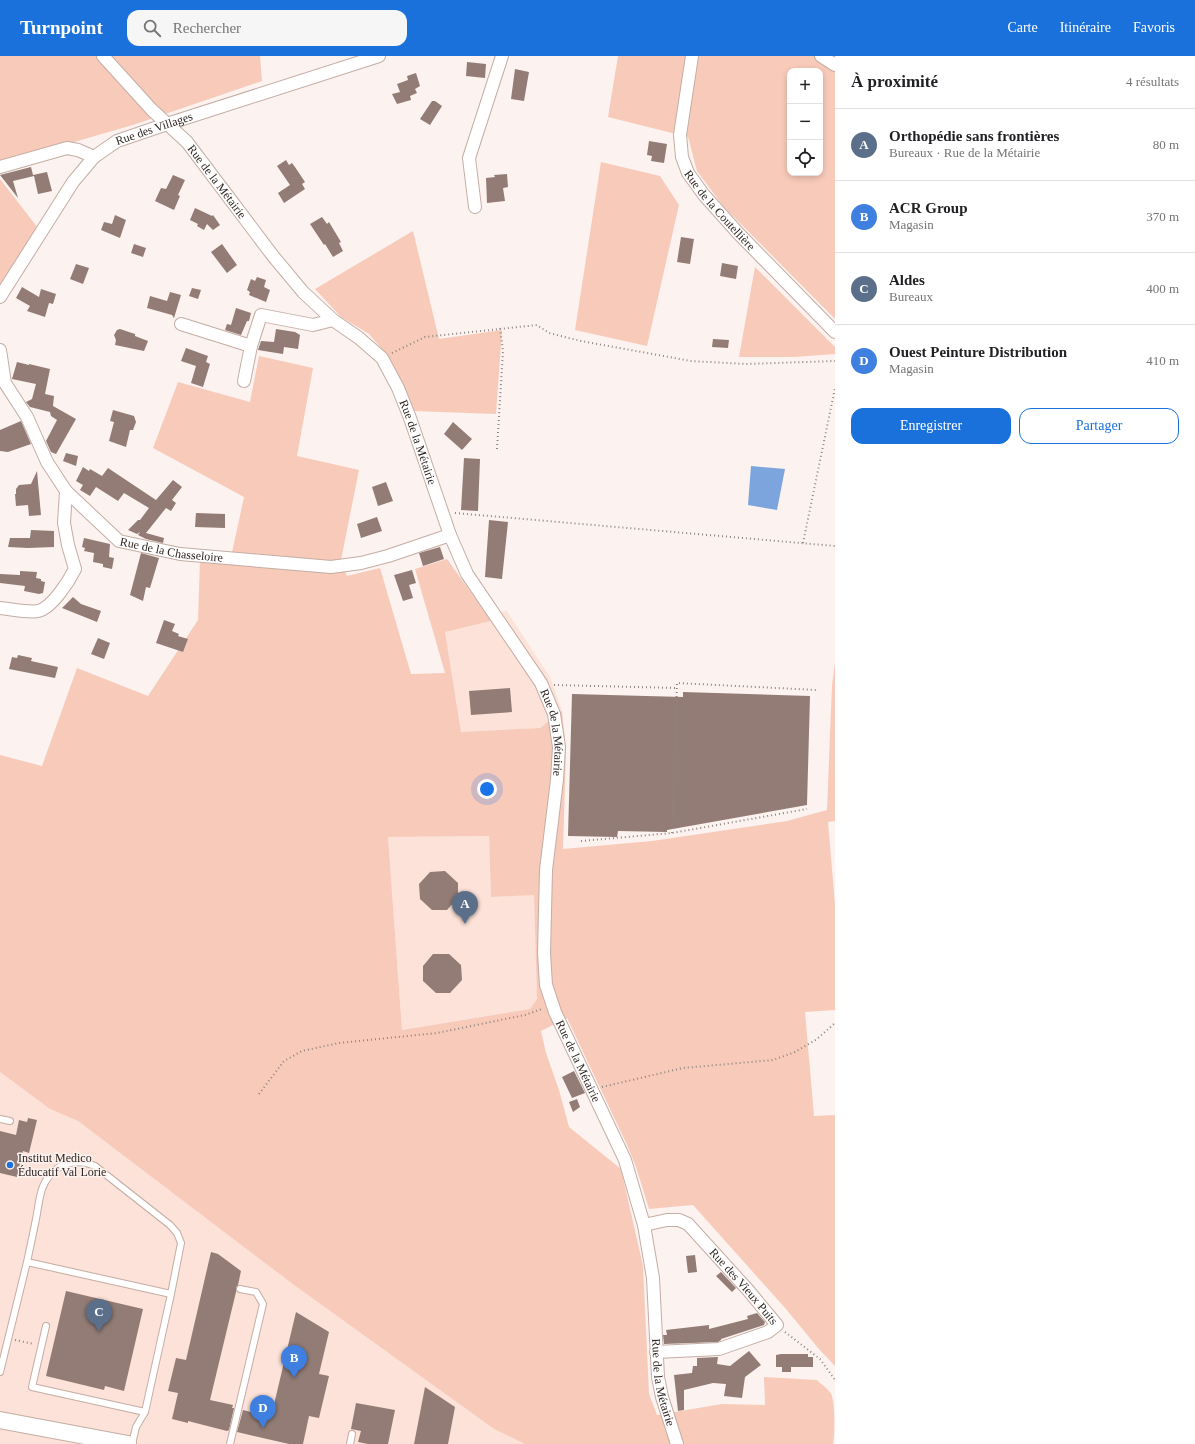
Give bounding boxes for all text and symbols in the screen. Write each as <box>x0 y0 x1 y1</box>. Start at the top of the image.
search box <box>127 10 407 46</box>
text: Turnpoint <box>20 17 103 38</box>
icon: search <box>141 17 163 39</box>
text: Rechercher <box>173 20 241 36</box>
text: Carte <box>1007 20 1038 35</box>
text: Itinéraire <box>1060 20 1111 35</box>
text: Favoris <box>1133 20 1175 35</box>
map controls <box>787 68 823 176</box>
button: + <box>787 68 823 104</box>
text: À proximité <box>851 72 938 91</box>
text: 4 résultats <box>1126 74 1179 89</box>
button: − <box>787 104 823 140</box>
street label: Rue des Villages <box>114 109 195 148</box>
text: Orthopédie sans frontières <box>889 128 1059 144</box>
text: A <box>859 137 869 152</box>
text: 80 m <box>1153 137 1179 152</box>
button: locate <box>787 140 823 176</box>
street label: Rue de la Métairie <box>185 142 249 221</box>
text: Bureaux · Rue de la Métairie <box>889 145 1040 160</box>
street label: Rue de la Coutellière <box>681 167 758 253</box>
text: ACR Group <box>889 200 968 216</box>
text: B <box>860 209 868 224</box>
text: 370 m <box>1146 209 1179 224</box>
text: Magasin <box>889 217 934 232</box>
text: Aldes <box>889 272 925 288</box>
text: C <box>859 281 869 296</box>
text: 400 m <box>1146 281 1179 296</box>
text: Bureaux <box>889 289 933 304</box>
text: Ouest Peinture Distribution <box>889 344 1067 360</box>
text: D <box>859 353 869 368</box>
text: 410 m <box>1146 353 1179 368</box>
text: Magasin <box>889 361 934 376</box>
street label: Rue de la Métairie <box>396 398 439 487</box>
button: Enregistrer <box>851 408 1011 444</box>
button: Partager <box>1019 408 1179 444</box>
street label: Rue de la Chasseloire <box>119 534 224 565</box>
street label: Rue de la Métairie <box>537 687 566 777</box>
your location <box>477 779 497 799</box>
pin: A <box>452 891 478 924</box>
street label: Rue de la Métairie <box>553 1018 604 1104</box>
place label: Institut Medico Éducatif Val Lorie <box>18 1151 106 1179</box>
marker: Institut Medico Éducatif Val Lorie <box>5 1160 15 1170</box>
street label: Rue des Vieux Puits <box>707 1245 781 1328</box>
pin: C <box>86 1299 112 1332</box>
street label: Rue de la Métairie <box>649 1338 678 1428</box>
pin: B <box>281 1345 307 1378</box>
pin: D <box>250 1395 276 1428</box>

